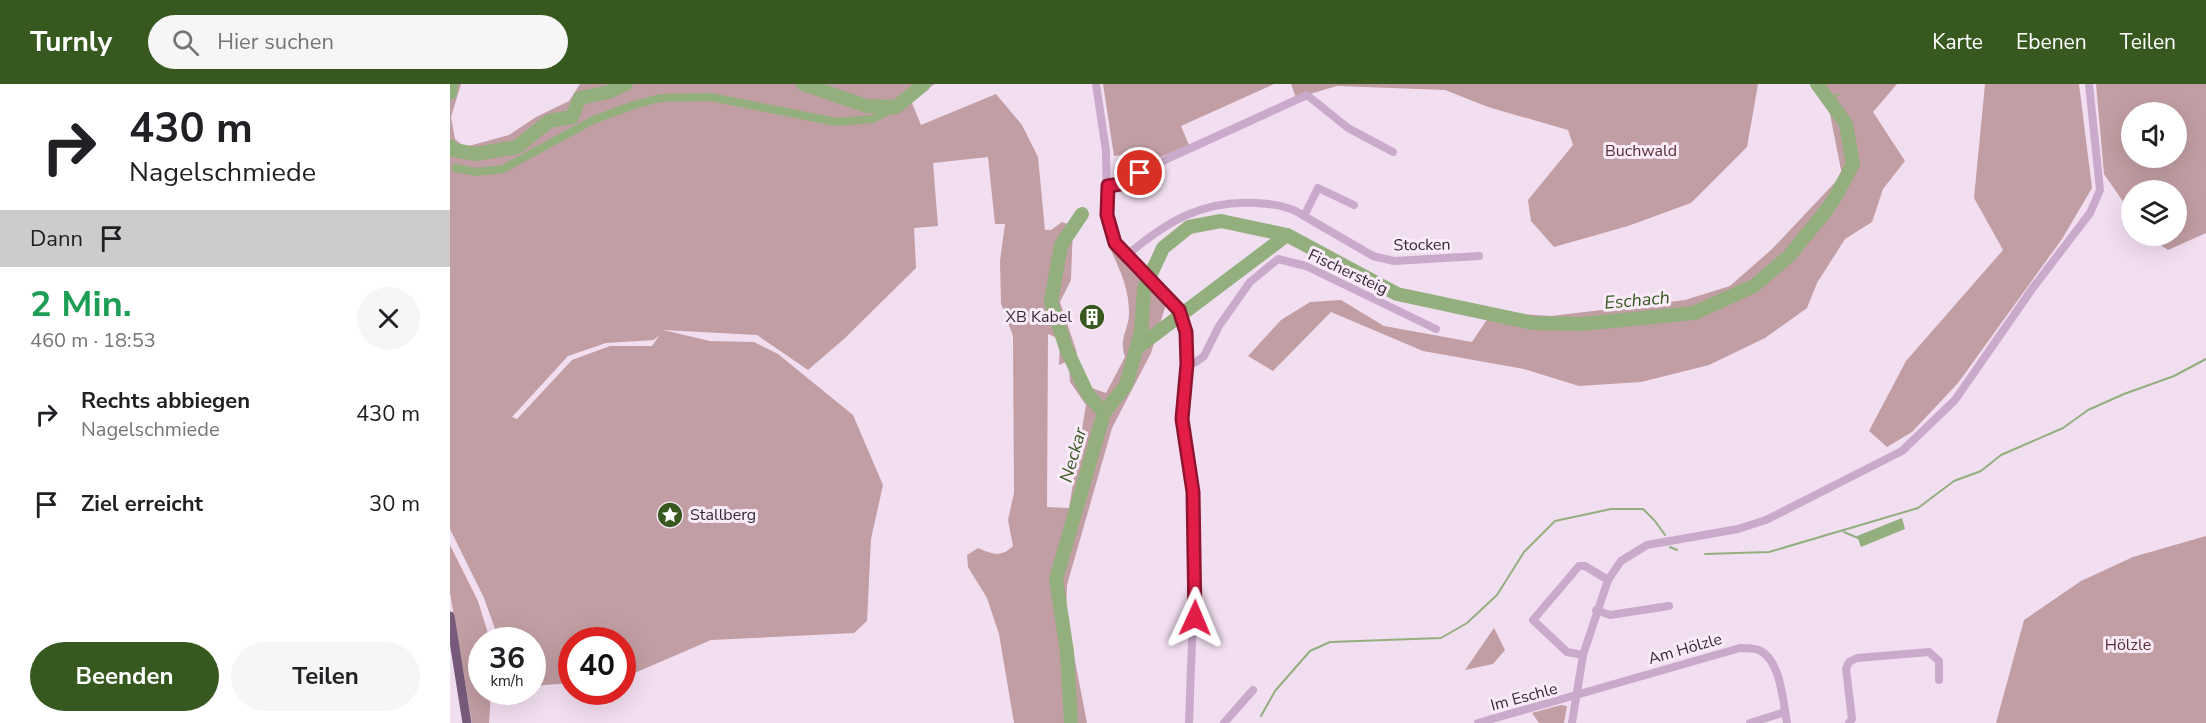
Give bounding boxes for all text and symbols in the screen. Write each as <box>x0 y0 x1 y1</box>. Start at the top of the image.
search box <box>148 15 568 69</box>
text: Turnly <box>30 23 112 61</box>
icon: search <box>169 26 202 59</box>
text: Hier suchen <box>217 27 334 57</box>
text: Karte <box>1932 28 1983 56</box>
text: Ebenen <box>2016 28 2087 56</box>
text: Teilen <box>2120 28 2176 56</box>
text: 430 m <box>129 100 253 157</box>
map controls <box>2121 102 2187 246</box>
button: sound <box>2121 102 2187 168</box>
icon: right <box>30 108 108 186</box>
park label: Buchwald <box>1605 140 1677 162</box>
pin <box>1114 147 1165 198</box>
text: Nagelschmiede <box>129 154 316 191</box>
icon: arrive <box>1123 156 1156 189</box>
button: layers <box>2121 180 2187 246</box>
icon: arrive <box>95 222 128 255</box>
text: Dann <box>30 224 83 254</box>
street label: Stocken <box>1393 234 1451 256</box>
street label: Fischersteig <box>1305 244 1391 300</box>
text: 2 Min. <box>30 280 132 329</box>
water label: Eschach <box>1603 285 1671 315</box>
button: close <box>357 287 420 350</box>
building icon: XB Kabel <box>1077 302 1107 332</box>
place label: XB Kabel <box>1006 306 1072 328</box>
text: 460 m · 18:53 <box>30 327 156 354</box>
text: Rechts abbiegen <box>81 386 250 416</box>
icon: right <box>30 398 63 431</box>
text: 430 m <box>356 399 420 429</box>
text: Nagelschmiede <box>81 416 220 443</box>
water label: Neckar <box>1054 424 1092 485</box>
icon: arrive <box>30 488 63 521</box>
text: Ziel erreicht <box>81 489 203 519</box>
text: 30 m <box>369 489 420 519</box>
place icon: Stallberg <box>655 500 685 530</box>
place label: Stallberg <box>690 504 756 526</box>
position arrow <box>1163 586 1227 650</box>
speed limit sign: 40 <box>558 627 636 705</box>
street label: Am Hölzle <box>1646 628 1724 670</box>
park label: Hölzle <box>2105 634 2151 656</box>
text: 36 <box>489 638 525 679</box>
button: Beenden <box>30 642 219 711</box>
button: Teilen <box>231 642 420 711</box>
text: km/h <box>490 671 524 691</box>
street label: Im Eschle <box>1488 678 1560 716</box>

